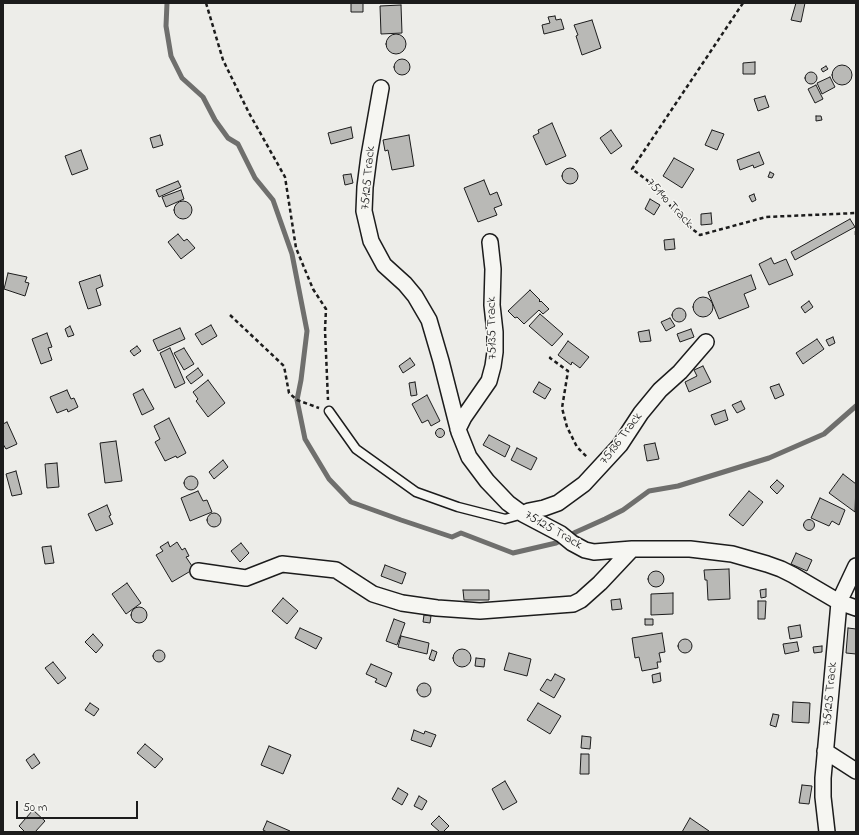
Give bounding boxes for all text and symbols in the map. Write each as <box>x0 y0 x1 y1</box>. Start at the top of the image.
street label: 75125 Track <box>358 145 380 211</box>
street label: 75140 Track <box>642 176 696 232</box>
street label: 75135 Track <box>485 296 501 360</box>
street label: 75136 Track <box>597 410 647 468</box>
street label: 75125 Track <box>521 508 585 554</box>
street label: 75125 Track <box>820 661 842 727</box>
scale bar <box>18 793 140 819</box>
text: 50 m <box>23 799 47 817</box>

